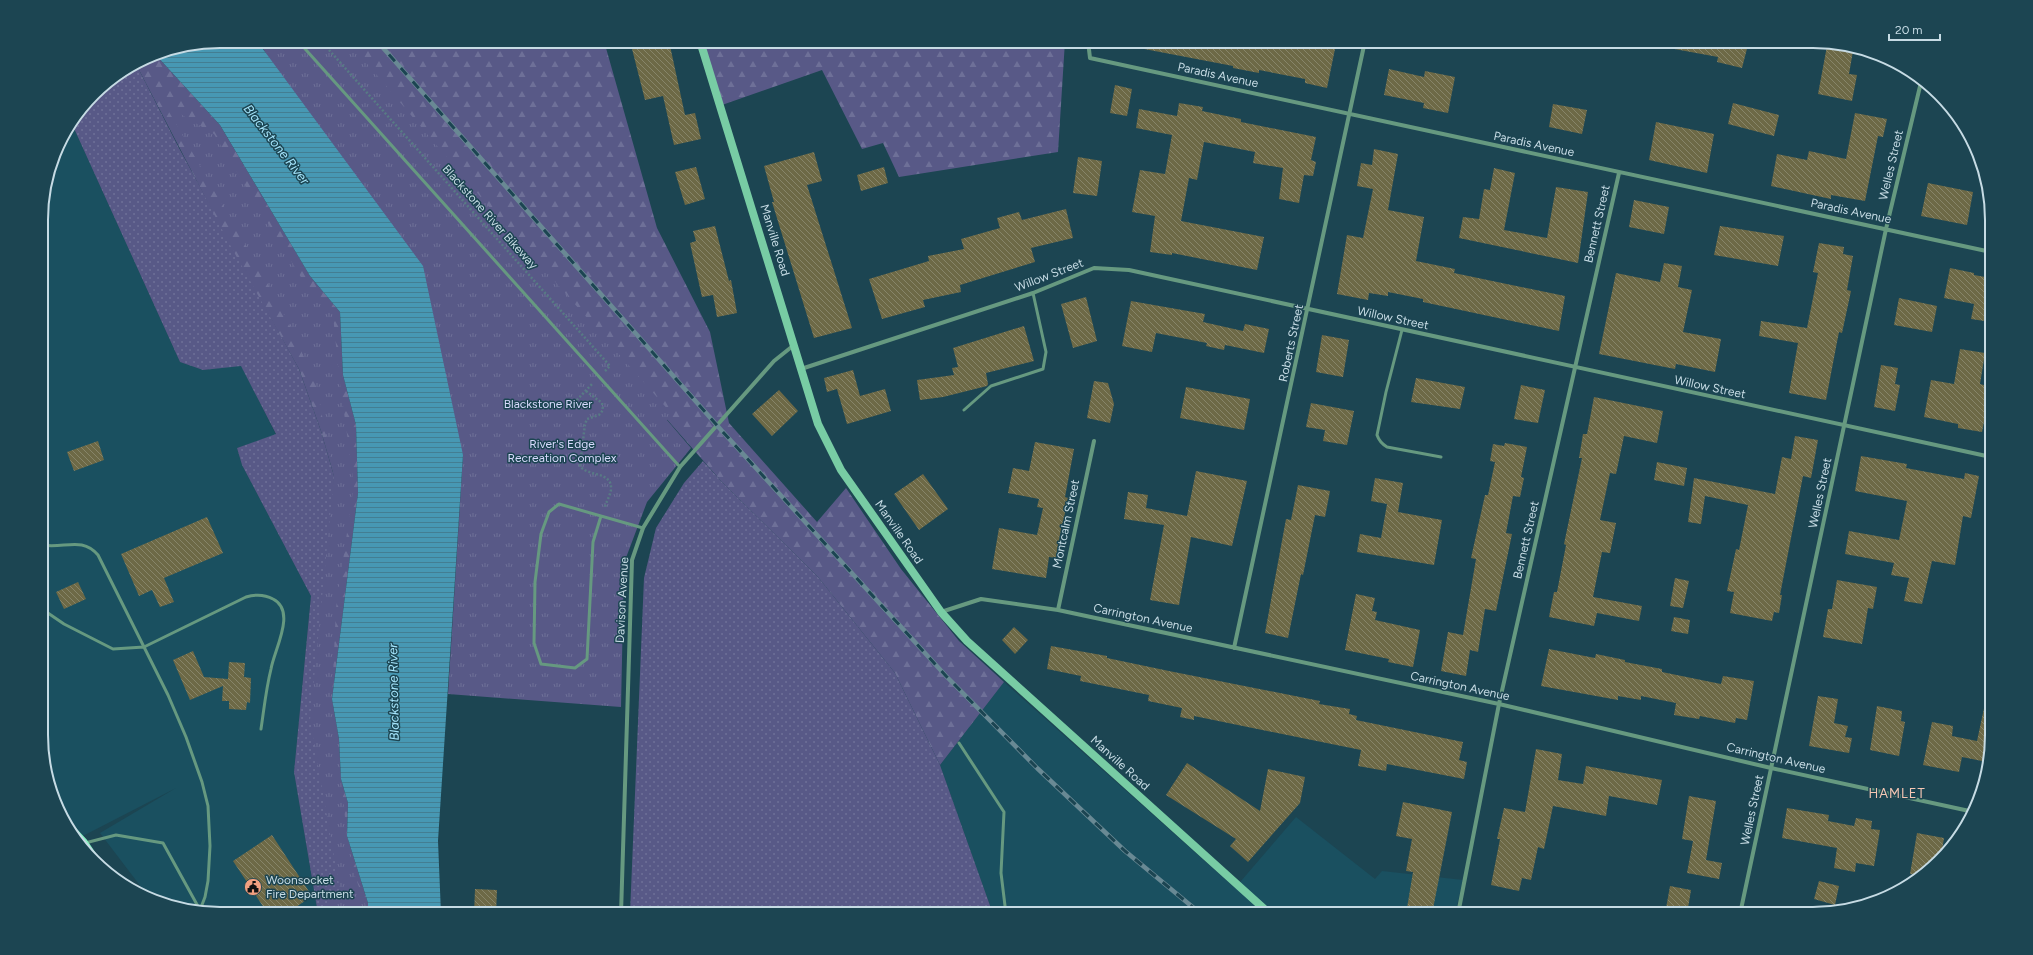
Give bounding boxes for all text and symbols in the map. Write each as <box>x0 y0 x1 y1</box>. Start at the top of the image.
scale bar <box>1889 16 1940 42</box>
text: 20 m <box>1895 23 1923 37</box>
street label: Paradis Avenue <box>1176 60 1260 90</box>
water label: Blackstone River <box>241 101 313 188</box>
street label: Welles Street <box>1876 128 1906 201</box>
street label: Paradis Avenue <box>1492 129 1576 159</box>
street label: Blackstone River Bikeway <box>439 162 541 273</box>
street label: Bennett Street <box>1581 183 1613 264</box>
street label: Paradis Avenue <box>1809 196 1893 226</box>
street label: Manville Road <box>757 202 793 278</box>
street label: Willow Street <box>1013 255 1086 295</box>
street label: Roberts Street <box>1276 303 1306 383</box>
street label: Willow Street <box>1356 304 1430 332</box>
street label: Willow Street <box>1673 373 1747 401</box>
park label: Blackstone River <box>504 397 592 411</box>
park label: River's Edge Recreation Complex <box>508 437 617 465</box>
street label: Welles Street <box>1806 456 1834 529</box>
street label: Montcalm Street <box>1050 478 1082 570</box>
street label: Manville Road <box>872 498 926 566</box>
street label: Bennett Street <box>1510 499 1542 580</box>
street label: Davison Avenue <box>613 556 631 643</box>
street label: Carrington Avenue <box>1092 601 1194 635</box>
water label: Blackstone River <box>385 643 402 741</box>
street label: Carrington Avenue <box>1409 669 1511 703</box>
street label: Manville Road <box>1088 733 1152 793</box>
street label: Carrington Avenue <box>1725 740 1827 776</box>
street label: Welles Street <box>1738 773 1766 846</box>
district label: HAMLET <box>1868 786 1926 801</box>
place label: Woonsocket Fire Department <box>266 873 354 901</box>
public building icon: Woonsocket Fire Department <box>243 877 263 897</box>

